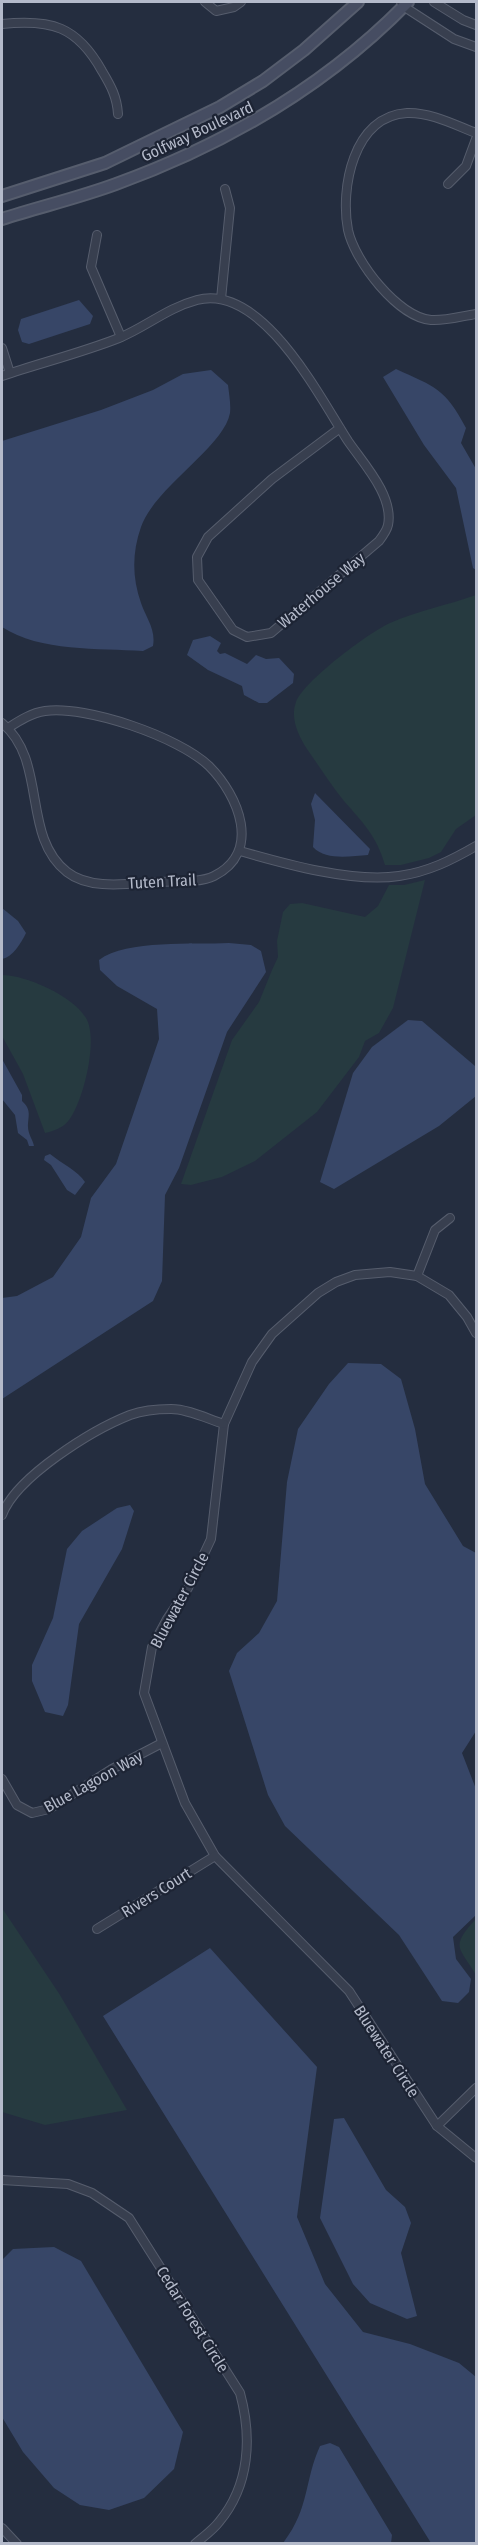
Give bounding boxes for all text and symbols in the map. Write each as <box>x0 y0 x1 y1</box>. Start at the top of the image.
street label: Golfway Boulevard <box>138 97 256 166</box>
street label: Waterhouse Way <box>274 548 369 632</box>
street label: Tuten Trail <box>127 870 197 893</box>
street label: Bluewater Circle <box>146 1549 213 1651</box>
street label: Blue Lagoon Way <box>40 1746 147 1816</box>
street label: Rivers Court <box>118 1863 195 1921</box>
street label: Bluewater Circle <box>350 2002 423 2101</box>
street label: Cedar Forest Circle <box>152 2263 233 2376</box>

